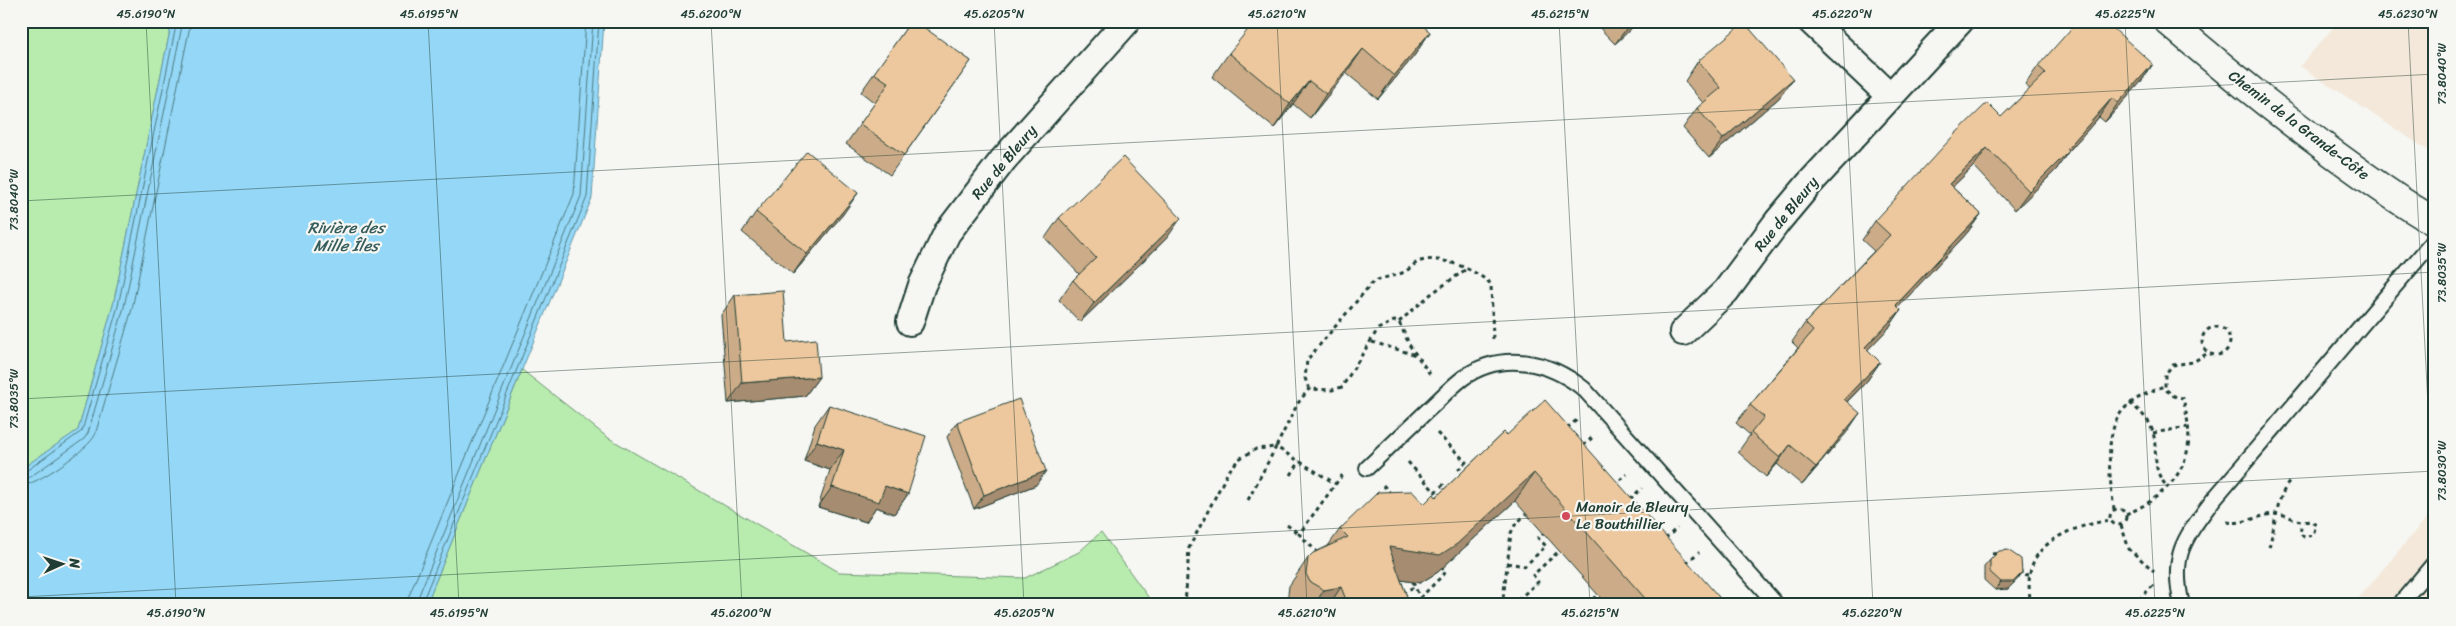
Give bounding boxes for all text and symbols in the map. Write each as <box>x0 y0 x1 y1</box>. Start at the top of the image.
text: 45.6190°N <box>117 3 176 25</box>
text: 45.6195°N <box>400 3 459 25</box>
text: 45.6200°N <box>681 3 742 25</box>
text: 45.6205°N <box>964 3 1025 25</box>
text: 45.6210°N <box>1248 3 1307 25</box>
text: 45.6215°N <box>1531 3 1590 25</box>
text: 45.6220°N <box>1812 3 1873 25</box>
text: 45.6225°N <box>2095 3 2156 25</box>
text: 45.6230°N <box>2378 3 2439 25</box>
text: 73.8040°W <box>2431 43 2453 105</box>
street label: Chemin de la Grande-Côte <box>2223 63 2375 187</box>
street label: Rue de Bleury <box>965 119 1043 205</box>
text: 73.8040°W <box>3 169 25 231</box>
street label: Rue de Bleury <box>1747 170 1825 258</box>
water label: Rivière des Mille Îles <box>308 213 387 260</box>
text: 73.8035°W <box>2431 242 2453 303</box>
text: 73.8035°W <box>3 368 25 429</box>
text: 73.8030°W <box>2431 440 2453 501</box>
place label: Manoir de Bleury Le Bouthillier <box>1576 494 1689 537</box>
marker: Manoir de Bleury Le Bouthillier <box>1560 510 1572 522</box>
north arrow <box>38 538 88 588</box>
text: N <box>62 557 87 569</box>
text: 45.6190°N <box>147 602 206 624</box>
text: 45.6195°N <box>430 602 489 624</box>
text: 45.6200°N <box>711 602 772 624</box>
text: 45.6205°N <box>994 602 1055 624</box>
text: 45.6210°N <box>1278 602 1337 624</box>
text: 45.6215°N <box>1561 602 1620 624</box>
text: 45.6220°N <box>1842 602 1903 624</box>
text: 45.6225°N <box>2125 602 2186 624</box>

